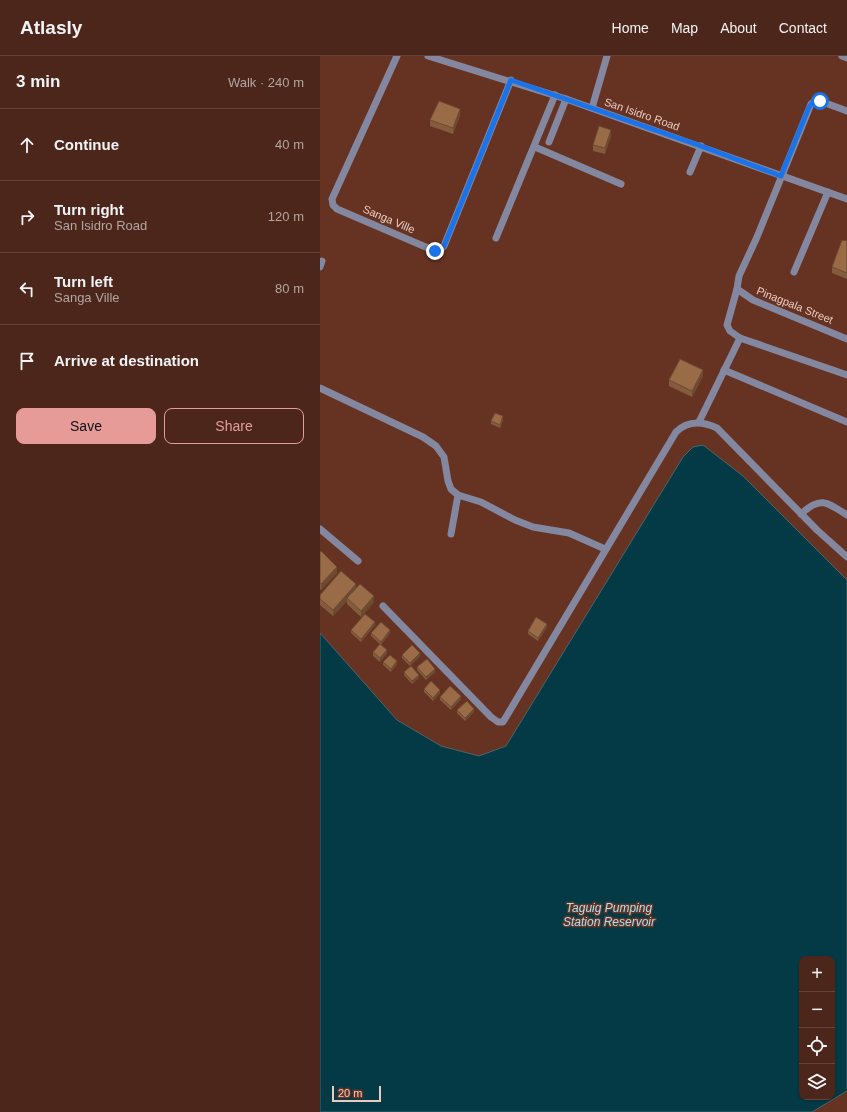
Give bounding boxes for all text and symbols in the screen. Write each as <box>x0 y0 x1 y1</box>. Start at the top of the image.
text: Atlasly <box>20 17 82 38</box>
text: Home <box>612 20 649 36</box>
text: Map <box>671 20 698 36</box>
text: About <box>720 20 757 36</box>
text: Contact <box>779 20 827 36</box>
text: 3 min <box>16 72 60 91</box>
text: Walk · 240 m <box>228 75 304 90</box>
route start <box>811 92 829 110</box>
street label: San Isidro Road <box>603 95 681 133</box>
icon: ahead <box>16 134 38 156</box>
text: Continue <box>54 136 119 153</box>
text: 40 m <box>275 137 304 152</box>
text: Turn right <box>54 201 124 218</box>
street label: Sanga Ville <box>361 203 417 235</box>
icon: right <box>16 206 38 228</box>
text: 120 m <box>268 209 304 224</box>
text: San Isidro Road <box>54 218 147 233</box>
route end <box>426 242 444 260</box>
text: Turn left <box>54 273 113 290</box>
icon: left <box>16 278 38 300</box>
text: 80 m <box>275 281 304 296</box>
street label: Pinagpala Street <box>755 284 835 326</box>
text: Sanga Ville <box>54 290 120 305</box>
icon: arrive <box>16 350 38 372</box>
text: Arrive at destination <box>54 352 199 369</box>
button: Save <box>16 408 156 444</box>
button: Share <box>164 408 304 444</box>
water label: Taguig Pumping Station Reservoir <box>563 901 656 929</box>
map controls <box>799 956 835 1100</box>
button: + <box>799 956 835 992</box>
button: − <box>799 992 835 1028</box>
button: locate <box>799 1028 835 1064</box>
button: layers <box>799 1064 835 1100</box>
scale bar <box>332 1084 381 1103</box>
text: 20 m <box>338 1087 362 1099</box>

